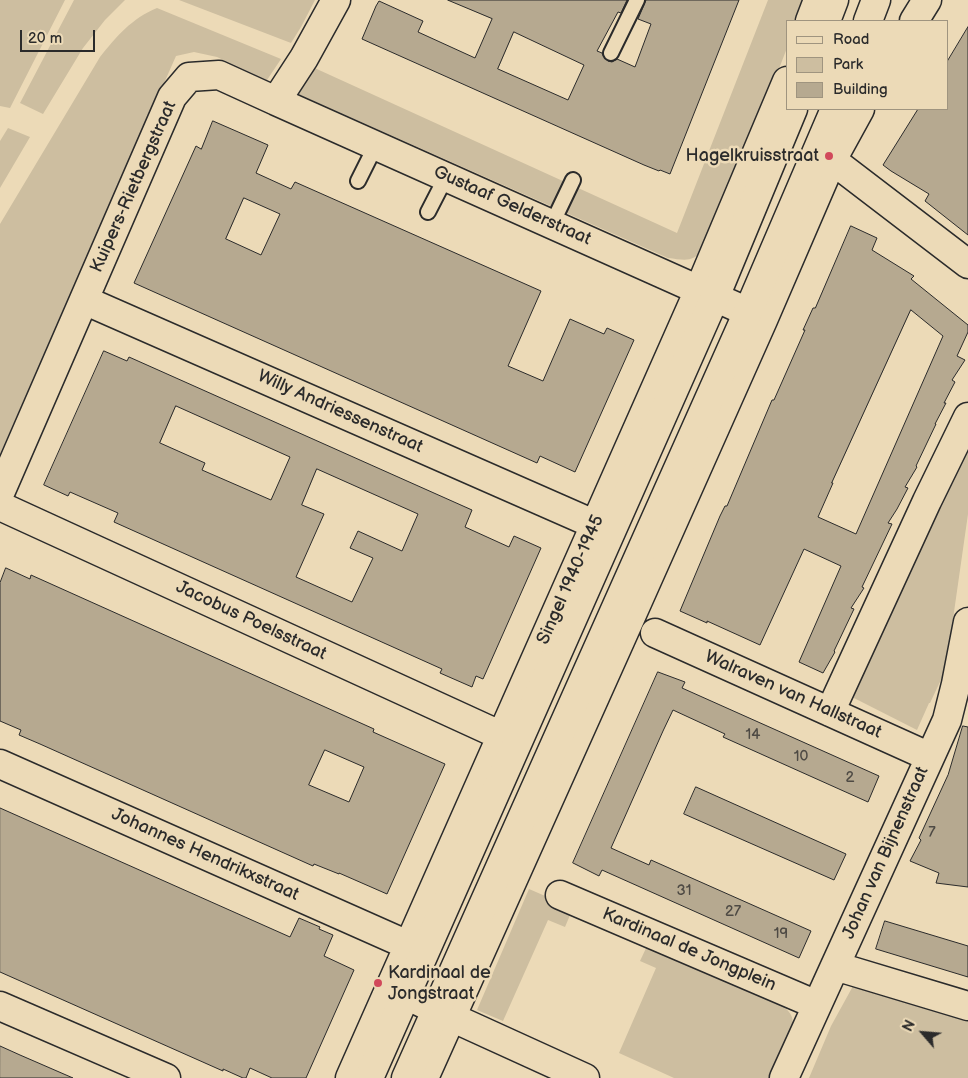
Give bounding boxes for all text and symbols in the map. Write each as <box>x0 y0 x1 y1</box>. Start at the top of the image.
scale bar <box>22 20 98 52</box>
legend <box>786 20 948 110</box>
text: 20 m <box>28 29 62 48</box>
text: Road <box>833 30 869 49</box>
text: Park <box>833 55 863 74</box>
text: Building <box>833 80 888 99</box>
street label: Kuipers-Rietbergstraat <box>86 98 182 276</box>
place label: Hagelkruisstraat <box>686 145 819 167</box>
marker: Hagelkruisstraat <box>823 150 835 162</box>
street label: Gustaaf Gelderstraat <box>430 162 594 250</box>
street label: Willy Andriessenstraat <box>254 366 426 458</box>
street label: Singel 1940-1945 <box>533 512 609 648</box>
street label: Jacobus Poelsstraat <box>172 577 330 665</box>
street label: Walraven van Hallstraat <box>701 646 885 744</box>
house number: 14 <box>746 726 760 744</box>
house number: 10 <box>794 748 808 766</box>
street label: Johan van Bijnenstraat <box>838 763 934 943</box>
house number: 2 <box>846 769 854 787</box>
street label: Johannes Hendrikxstraat <box>108 804 302 906</box>
house number: 7 <box>928 824 936 842</box>
house number: 31 <box>676 882 692 900</box>
house number: 27 <box>725 903 741 921</box>
street label: Kardinaal de Jongplein <box>599 904 779 996</box>
house number: 19 <box>774 925 788 943</box>
place label: Kardinaal de Jongstraat <box>388 962 491 1004</box>
marker: Kardinaal de Jongstraat <box>372 977 384 989</box>
north arrow <box>898 1008 948 1058</box>
text: N <box>899 1017 919 1035</box>

